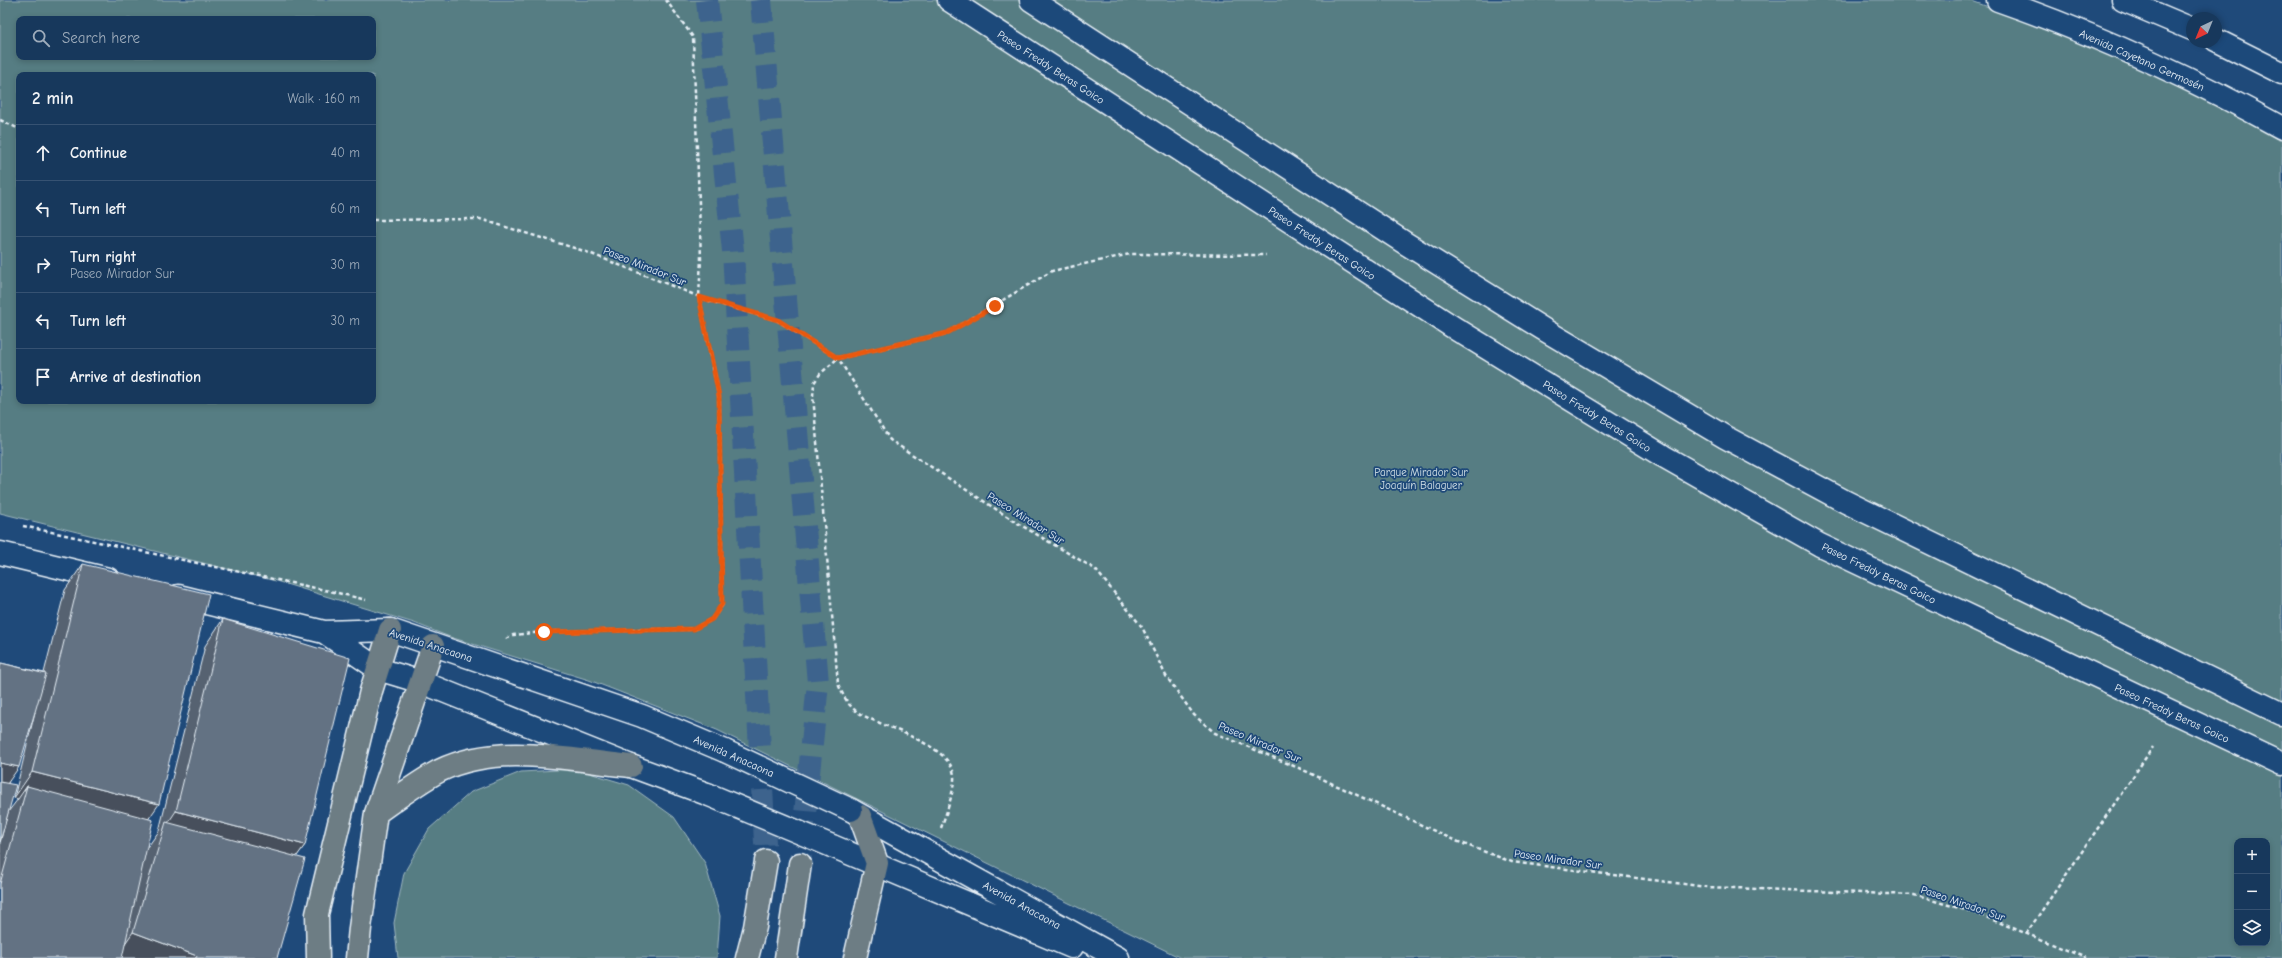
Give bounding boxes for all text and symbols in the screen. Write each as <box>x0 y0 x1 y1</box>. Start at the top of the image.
north arrow <box>2186 12 2222 48</box>
search box <box>16 16 376 60</box>
icon: search <box>30 27 52 49</box>
street label: Avenida Cayetano Germosén <box>2077 27 2206 94</box>
street label: Paseo Freddy Beras Goico <box>995 28 1107 107</box>
text: Search here <box>62 29 140 47</box>
text: 2 min <box>32 89 73 108</box>
text: Walk · 160 m <box>288 91 360 106</box>
icon: ahead <box>32 142 54 164</box>
text: Continue <box>70 144 127 162</box>
text: 40 m <box>331 145 360 160</box>
icon: left <box>32 198 54 220</box>
text: Turn left <box>70 200 126 218</box>
text: 60 m <box>330 201 360 216</box>
street label: Paseo Freddy Beras Goico <box>1266 204 1378 283</box>
street label: Paseo Mirador Sur <box>601 244 689 289</box>
text: Turn right <box>70 248 136 266</box>
icon: right <box>32 254 54 276</box>
text: 30 m <box>330 257 360 272</box>
text: Paseo Mirador Sur <box>70 266 174 281</box>
route end <box>986 297 1004 315</box>
icon: left <box>32 310 54 332</box>
text: Turn left <box>70 312 126 330</box>
text: 30 m <box>330 313 360 328</box>
icon: arrive <box>32 366 54 388</box>
text: Arrive at destination <box>70 368 201 386</box>
street label: Paseo Freddy Beras Goico <box>1540 378 1653 455</box>
park label: Parque Mirador Sur Joaquín Balaguer <box>1374 466 1468 492</box>
street label: Paseo Mirador Sur <box>985 490 1067 548</box>
street label: Paseo Freddy Beras Goico <box>1820 540 1938 607</box>
route start <box>535 623 553 641</box>
street label: Avenida Anacaona <box>388 626 474 665</box>
street label: Paseo Freddy Beras Goico <box>2112 681 2231 746</box>
street label: Paseo Mirador Sur <box>1217 719 1304 766</box>
street label: Avenida Anacaona <box>692 733 776 780</box>
map controls <box>2234 838 2270 946</box>
button: + <box>2234 838 2270 874</box>
street label: Paseo Mirador Sur <box>1513 847 1603 872</box>
button: − <box>2234 874 2270 910</box>
street label: Avenida Anacaona <box>981 879 1063 932</box>
street label: Paseo Mirador Sur <box>1919 883 2007 924</box>
button: layers <box>2234 910 2270 946</box>

